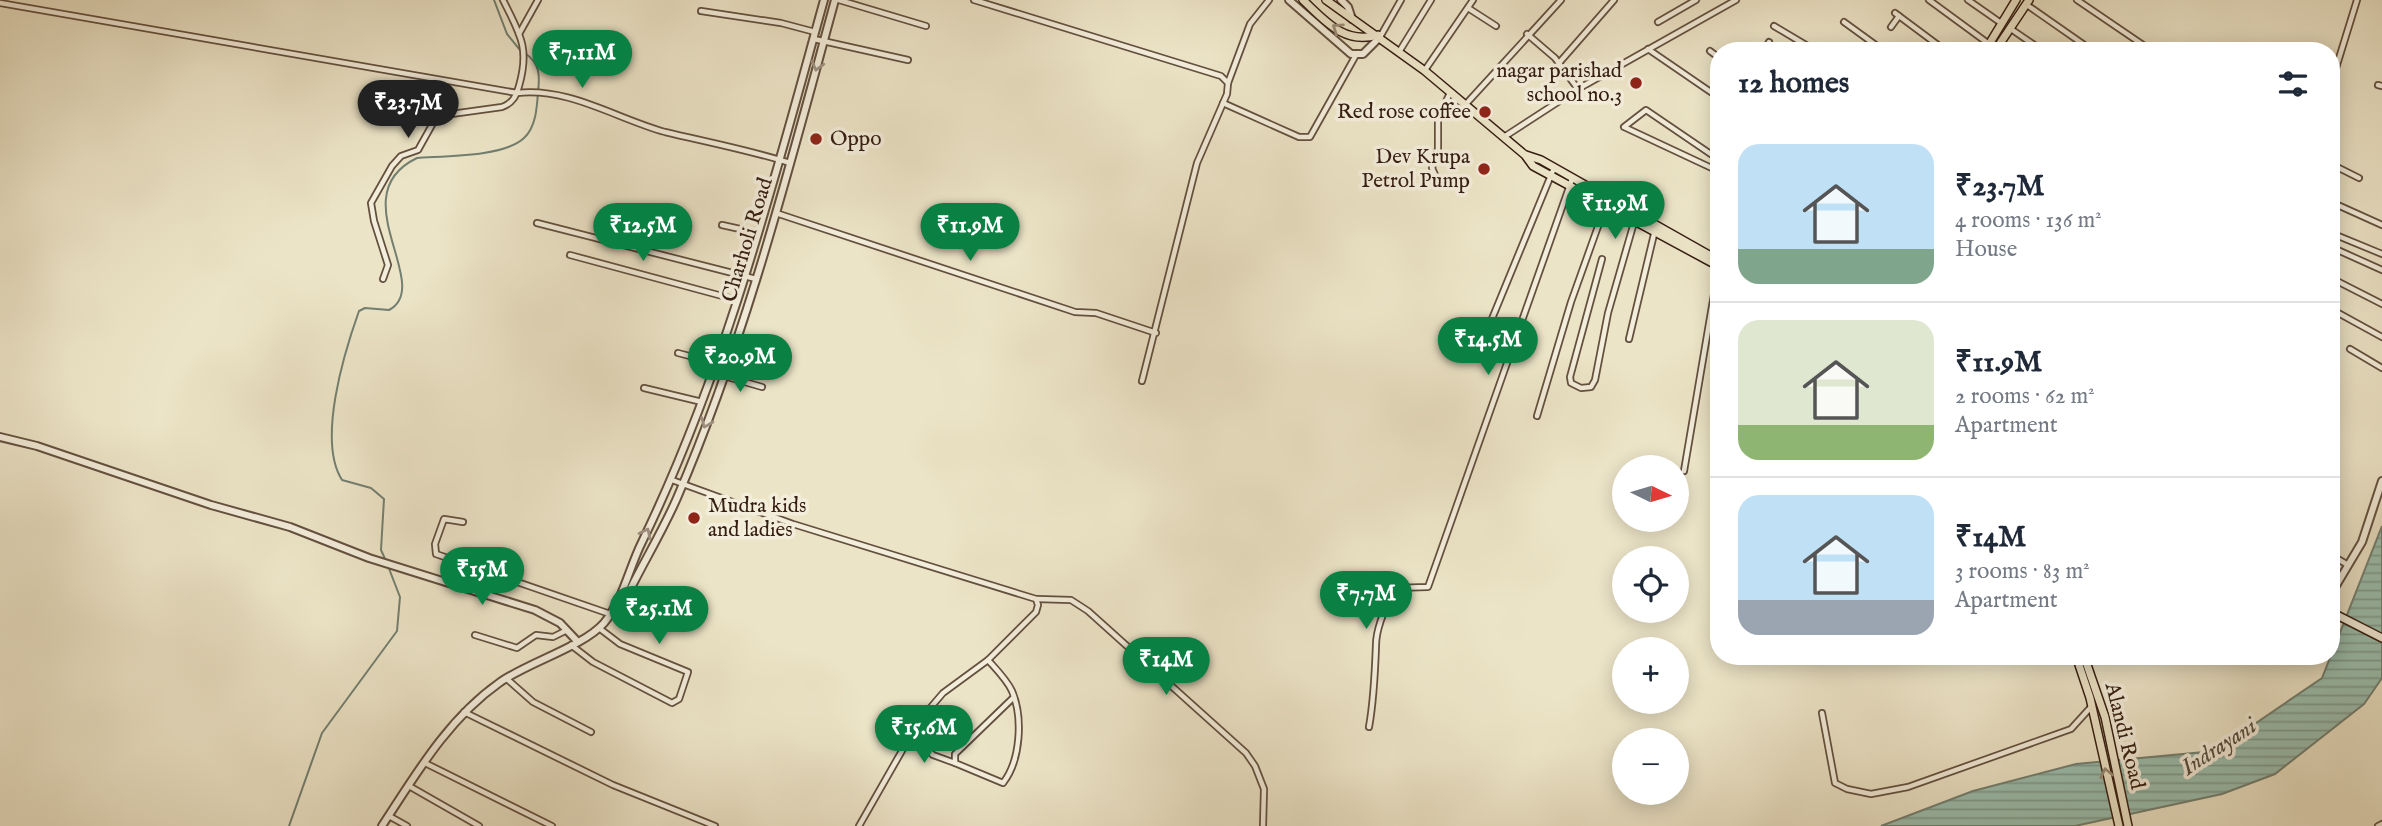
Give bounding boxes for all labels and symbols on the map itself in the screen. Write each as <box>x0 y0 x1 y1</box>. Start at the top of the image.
one-way arrow <box>1332 24 1345 37</box>
pin: ₹7.11M <box>525 31 639 90</box>
place label: nagar parishad school no.3 <box>1496 58 1623 109</box>
one-way arrow <box>811 60 825 72</box>
marker: nagar parishad school no.3 <box>1628 75 1644 91</box>
pin: ₹23.7M <box>351 80 465 140</box>
place label: Red rose coffee <box>1337 99 1471 126</box>
marker: Red rose coffee <box>1477 104 1493 120</box>
place label: Oppo <box>830 126 882 153</box>
marker: Oppo <box>808 131 824 147</box>
place label: Dev Krupa Petrol Pump <box>1361 144 1471 195</box>
marker: Dev Krupa Petrol Pump <box>1476 161 1492 177</box>
street label: Charholi Road <box>716 174 780 305</box>
pin: ₹11.9M <box>1558 182 1672 241</box>
pin: ₹12.5M <box>586 204 700 263</box>
pin: ₹11.9M <box>913 204 1027 263</box>
pin: ₹14.5M <box>1431 318 1545 377</box>
pin: ₹20.9M <box>683 334 797 394</box>
one-way arrow <box>701 417 715 429</box>
north arrow <box>1612 455 1689 532</box>
place label: Mudra kids and ladies <box>708 493 806 544</box>
marker: Mudra kids and ladies <box>686 510 702 526</box>
one-way arrow <box>638 528 652 540</box>
pin: ₹15M <box>441 548 523 607</box>
pin: ₹7.7M <box>1317 572 1415 631</box>
pin: ₹25.1M <box>602 586 716 646</box>
pin: ₹14M <box>1125 638 1207 697</box>
street label: Alandi Road <box>2097 679 2150 793</box>
pin: ₹15.6M <box>867 706 981 765</box>
water label: Indrayani <box>2175 711 2263 783</box>
one-way arrow <box>2100 768 2115 780</box>

